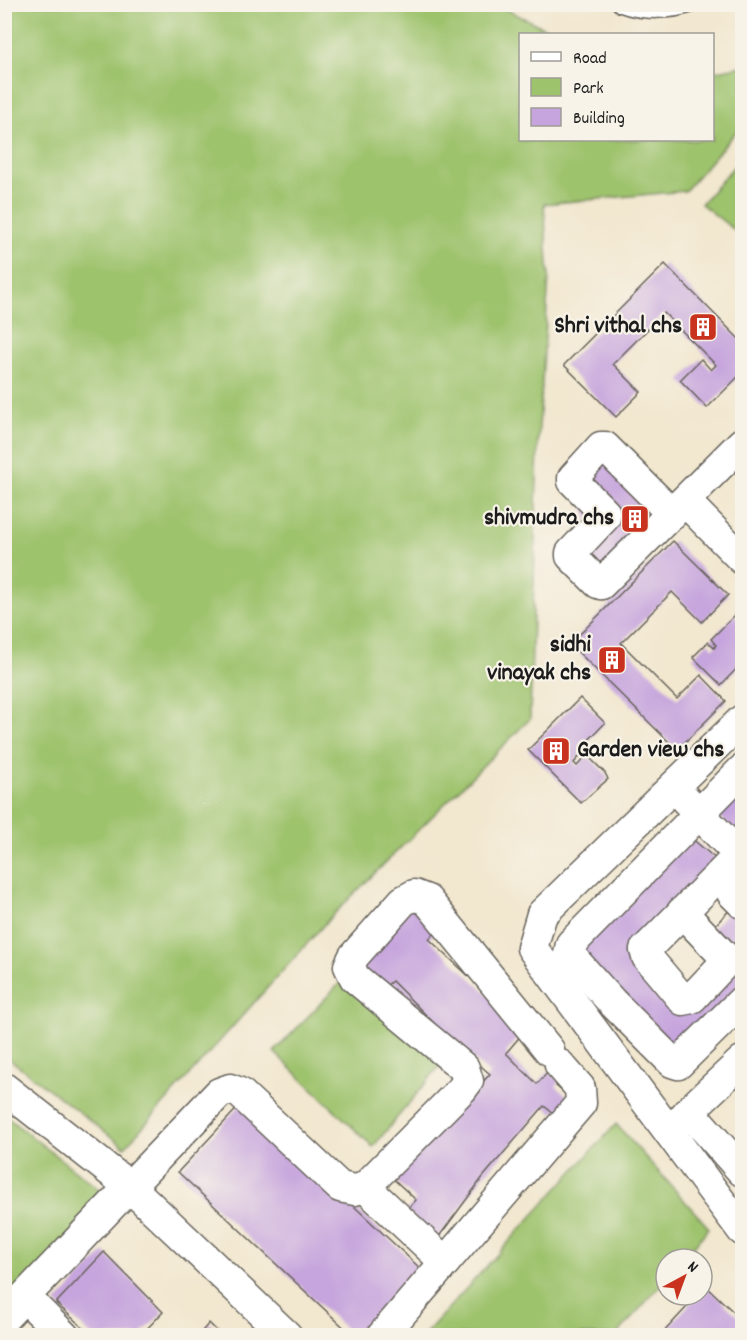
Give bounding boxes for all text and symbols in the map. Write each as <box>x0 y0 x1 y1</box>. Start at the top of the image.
legend <box>519 33 714 141</box>
text: Road <box>573 47 607 72</box>
text: Park <box>573 77 604 102</box>
text: Building <box>573 107 625 132</box>
place label: Shri vithal chs <box>554 310 682 344</box>
building icon: Shri vithal chs <box>687 311 719 343</box>
place label: shivmudra chs <box>484 502 614 536</box>
building icon: shivmudra chs <box>619 503 651 535</box>
place label: sidhi vinayak chs <box>487 629 592 691</box>
building icon: sidhi vinayak chs <box>596 644 628 676</box>
place label: Garden view chs <box>577 734 724 768</box>
building icon: Garden view chs <box>540 735 572 767</box>
north arrow <box>654 1247 714 1307</box>
text: N <box>682 1256 703 1279</box>

